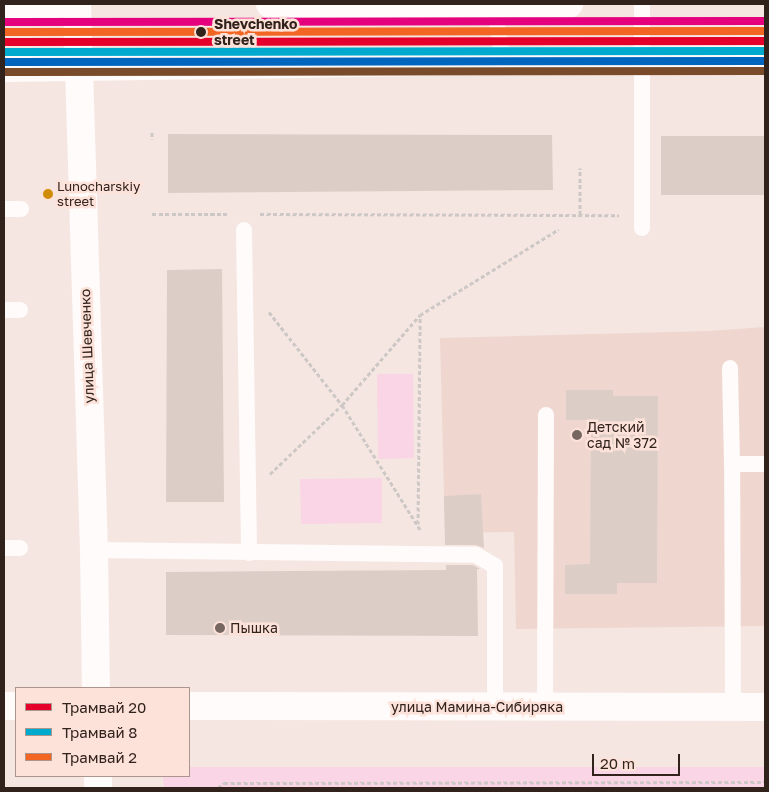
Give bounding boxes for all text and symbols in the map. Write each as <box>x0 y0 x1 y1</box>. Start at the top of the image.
place label: Shevchenko street <box>214 16 297 48</box>
marker: Shevchenko street <box>192 23 210 41</box>
place label: Lunocharskiy street <box>57 179 140 210</box>
marker: Lunocharskiy street <box>43 189 53 199</box>
street label: улица Шевченко <box>77 288 97 404</box>
place label: Детский сад № 372 <box>587 419 657 452</box>
marker: Детский сад № 372 <box>571 429 583 441</box>
place label: Пышка <box>230 620 278 636</box>
marker: Пышка <box>214 622 226 634</box>
legend <box>15 687 190 777</box>
text: Трамвай 20 <box>62 698 146 716</box>
street label: улица Мамина-Сибиряка <box>391 699 563 715</box>
text: Трамвай 8 <box>62 723 137 741</box>
scale bar <box>594 744 682 776</box>
text: Трамвай 2 <box>62 748 137 766</box>
text: 20 m <box>600 754 635 772</box>

